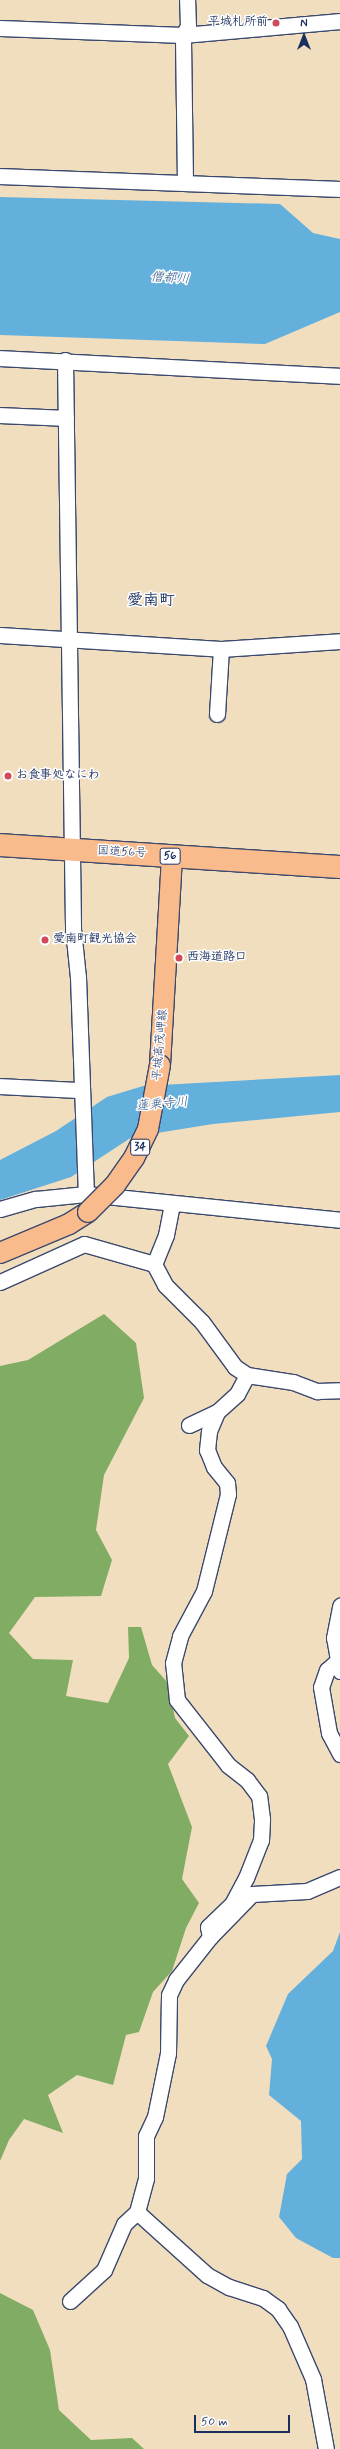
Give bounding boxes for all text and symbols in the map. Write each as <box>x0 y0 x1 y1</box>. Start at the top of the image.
place label: 平城札所前 <box>208 16 268 30</box>
north arrow <box>284 16 324 56</box>
text: N <box>300 17 308 31</box>
marker: 平城札所前 <box>271 18 281 28</box>
water label: 僧都川 <box>150 270 190 288</box>
district label: 愛南町 <box>127 591 175 611</box>
place label: お食事処なにわ <box>16 769 100 783</box>
marker: お食事処なにわ <box>3 771 13 781</box>
street label: 国道56号 <box>97 845 147 861</box>
road number: 56 <box>159 847 181 865</box>
place label: 愛南町観光協会 <box>53 933 137 947</box>
marker: 愛南町観光協会 <box>40 935 50 945</box>
place label: 西海道路口 <box>187 951 247 965</box>
marker: 西海道路口 <box>174 953 184 963</box>
street label: 平城高茂岬線 <box>151 1009 171 1081</box>
water label: 蓮乗寺川 <box>135 1095 189 1115</box>
road number: 34 <box>130 1138 150 1156</box>
scale bar <box>196 2407 292 2433</box>
text: 50 m <box>201 2414 228 2430</box>

